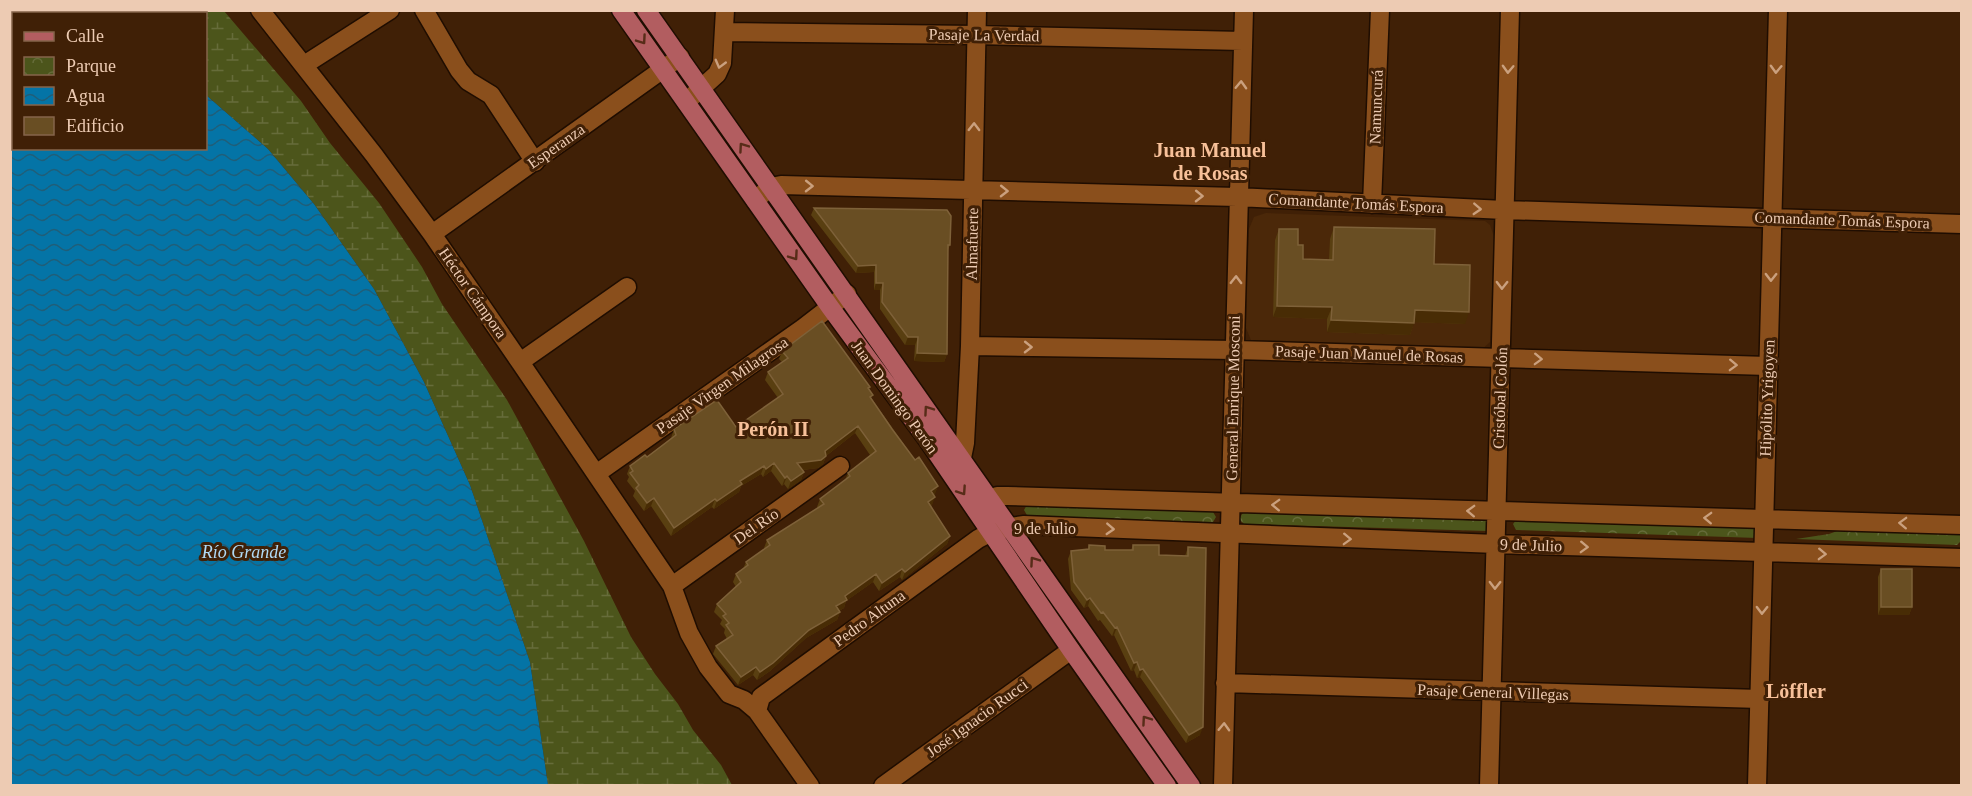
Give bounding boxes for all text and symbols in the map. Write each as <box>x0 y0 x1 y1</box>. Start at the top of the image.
legend <box>12 12 207 150</box>
text: Calle <box>66 26 104 46</box>
street label: Pasaje La Verdad <box>928 26 1040 45</box>
one-way arrow <box>635 34 646 45</box>
text: Parque <box>66 56 116 76</box>
one-way arrow <box>715 59 728 69</box>
one-way arrow <box>1502 64 1515 73</box>
one-way arrow <box>1770 64 1783 73</box>
street label: Namuncurá <box>1366 69 1386 145</box>
one-way arrow <box>1235 81 1247 90</box>
text: Agua <box>66 86 105 106</box>
text: Edificio <box>66 116 124 136</box>
street label: Esperanza <box>524 120 588 173</box>
one-way arrow <box>968 122 981 131</box>
district label: Juan Manuel de Rosas <box>1154 139 1267 184</box>
one-way arrow <box>739 143 750 154</box>
one-way arrow <box>804 180 813 192</box>
one-way arrow <box>999 185 1008 198</box>
one-way arrow <box>1194 190 1203 203</box>
street label: Comandante Tomás Espora <box>1268 190 1444 217</box>
one-way arrow <box>1473 202 1482 215</box>
street label: Almafuerte <box>963 207 981 281</box>
street label: Comandante Tomás Espora <box>1754 208 1930 233</box>
street label: Héctor Cámpora <box>435 245 510 342</box>
one-way arrow <box>787 249 798 260</box>
one-way arrow <box>1764 272 1777 281</box>
one-way arrow <box>1230 276 1242 285</box>
one-way arrow <box>1496 280 1509 289</box>
street label: General Enrique Mosconi <box>1223 315 1244 481</box>
street label: Pasaje Virgen Milagrosa <box>653 333 792 438</box>
street label: Juan Domingo Perón <box>848 337 942 457</box>
street label: Hipólito Yrigoyen <box>1756 339 1779 457</box>
one-way arrow <box>1024 341 1033 353</box>
street label: Pasaje Juan Manuel de Rosas <box>1275 342 1463 367</box>
street label: Cristóbal Colón <box>1490 347 1510 449</box>
one-way arrow <box>1533 353 1542 366</box>
one-way arrow <box>1728 359 1737 371</box>
one-way arrow <box>924 406 935 417</box>
district label: Perón II <box>737 418 809 440</box>
one-way arrow <box>955 484 966 495</box>
one-way arrow <box>1272 499 1281 511</box>
one-way arrow <box>1467 504 1476 517</box>
street label: Del Río <box>731 505 781 547</box>
one-way arrow <box>1704 511 1713 524</box>
one-way arrow <box>1899 517 1908 530</box>
street label: 9 de Julio <box>1014 520 1076 537</box>
one-way arrow <box>1105 522 1114 535</box>
one-way arrow <box>1342 532 1351 545</box>
street label: 9 de Julio <box>1500 535 1562 555</box>
one-way arrow <box>1579 540 1588 553</box>
water label: Río Grande <box>201 542 286 562</box>
one-way arrow <box>1817 547 1826 560</box>
one-way arrow <box>1030 556 1041 567</box>
one-way arrow <box>1489 580 1501 589</box>
street label: Pedro Altuna <box>830 586 908 650</box>
one-way arrow <box>1756 606 1768 615</box>
street label: José Ignacio Rucci <box>923 675 1032 761</box>
district label: Löffler <box>1766 680 1826 702</box>
street label: Pasaje General Villegas <box>1417 681 1569 704</box>
one-way arrow <box>1142 716 1153 727</box>
one-way arrow <box>1218 723 1230 732</box>

